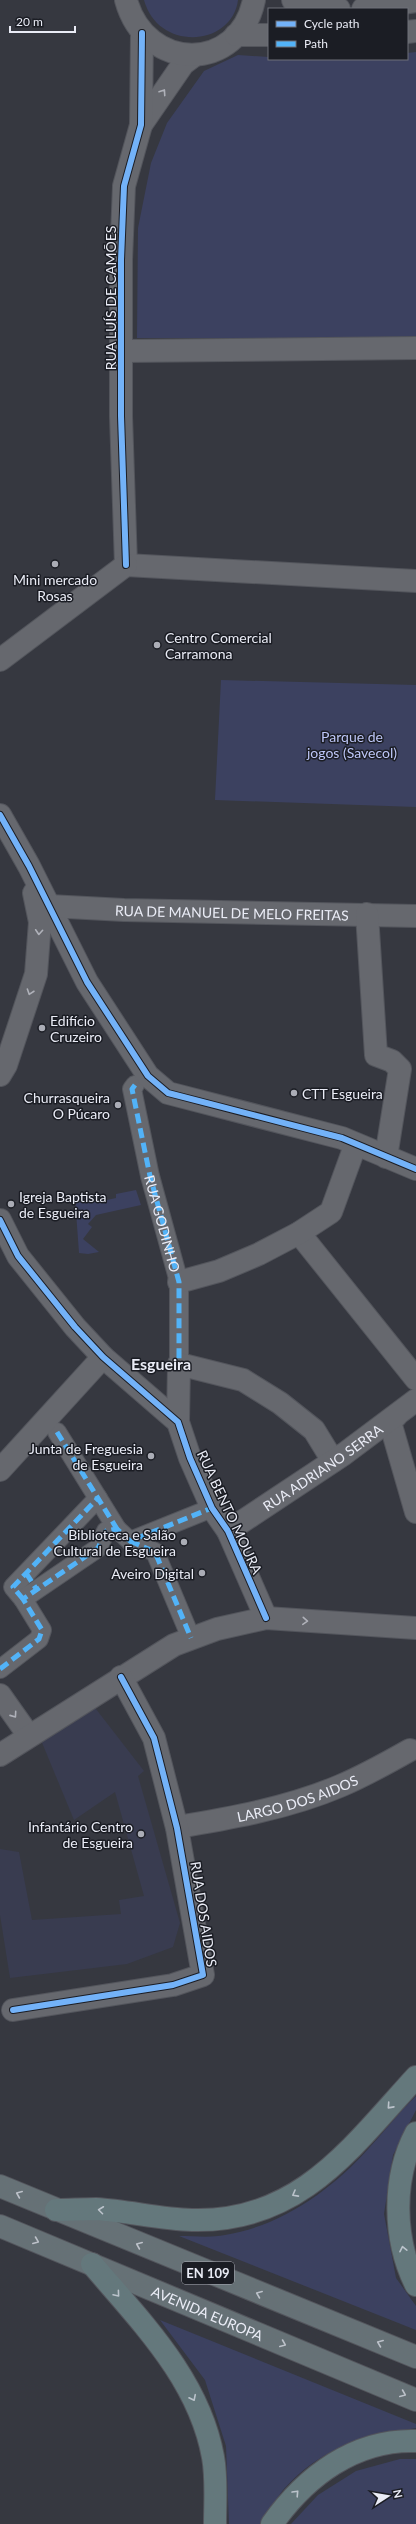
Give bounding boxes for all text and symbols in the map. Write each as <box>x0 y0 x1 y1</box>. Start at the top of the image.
scale bar <box>10 8 75 34</box>
legend <box>268 8 408 60</box>
text: 20 m <box>16 14 43 29</box>
text: Cycle path <box>304 16 359 31</box>
text: Path <box>304 36 328 51</box>
one-way arrow <box>158 90 165 97</box>
street label: RUA LUÍS DE CAMÕES <box>102 226 119 370</box>
marker: Mini mercado Rosas <box>50 559 60 569</box>
place label: Mini mercado Rosas <box>13 571 97 604</box>
place label: Centro Comercial Carramona <box>165 629 272 662</box>
marker: Centro Comercial Carramona <box>152 640 162 650</box>
park label: Parque de jogos (Savecol) <box>306 728 397 761</box>
street label: RUA DE MANUEL DE MELO FREITAS <box>115 901 349 923</box>
one-way arrow <box>34 929 43 935</box>
one-way arrow <box>26 989 35 996</box>
place label: Edifício Cruzeiro <box>50 1012 102 1045</box>
marker: Edifício Cruzeiro <box>37 1023 47 1033</box>
place label: CTT Esgueira <box>302 1085 383 1102</box>
marker: CTT Esgueira <box>289 1088 299 1098</box>
place label: Churrasqueira O Púcaro <box>24 1089 110 1122</box>
marker: Churrasqueira O Púcaro <box>113 1100 123 1110</box>
street label: RUA GODINHO <box>142 1173 184 1274</box>
place label: Igreja Baptista de Esgueira <box>19 1188 106 1221</box>
marker: Igreja Baptista de Esgueira <box>6 1199 16 1209</box>
district label: Esgueira <box>131 1354 191 1373</box>
street label: RUA ADRIANO SERRA <box>259 1420 386 1514</box>
place label: Junta de Freguesia de Esgueira <box>29 1440 143 1473</box>
street label: RUA BENTO MOURA <box>194 1447 266 1577</box>
marker: Junta de Freguesia de Esgueira <box>146 1451 156 1461</box>
place label: Biblioteca e Salão Cultural de Esgueira <box>53 1526 176 1559</box>
marker: Biblioteca e Salão Cultural de Esgueira <box>179 1537 189 1547</box>
place label: Aveiro Digital <box>111 1565 194 1582</box>
marker: Aveiro Digital <box>197 1568 207 1578</box>
one-way arrow <box>302 1616 308 1625</box>
one-way arrow <box>9 1711 17 1718</box>
street label: LARGO DOS AIDOS <box>235 1771 360 1825</box>
place label: Infantário Centro de Esgueira <box>28 1818 133 1851</box>
marker: Infantário Centro de Esgueira <box>136 1829 146 1839</box>
street label: RUA DOS AIDOS <box>187 1860 221 1968</box>
one-way arrow <box>387 2101 394 2108</box>
one-way arrow <box>292 2189 299 2196</box>
one-way arrow <box>16 2191 23 2199</box>
one-way arrow <box>98 2206 104 2215</box>
one-way arrow <box>33 2236 40 2244</box>
one-way arrow <box>136 2241 143 2249</box>
one-way arrow <box>400 2245 408 2252</box>
road number: EN 109 <box>182 2262 234 2284</box>
street label: AVENIDA EUROPA <box>149 2282 266 2344</box>
one-way arrow <box>112 2289 119 2296</box>
one-way arrow <box>256 2290 263 2298</box>
one-way arrow <box>278 2339 286 2347</box>
one-way arrow <box>376 2339 383 2347</box>
one-way arrow <box>398 2389 406 2397</box>
one-way arrow <box>188 2394 196 2402</box>
north arrow <box>368 2476 408 2516</box>
text: N <box>391 2488 406 2499</box>
one-way arrow <box>291 2491 298 2498</box>

